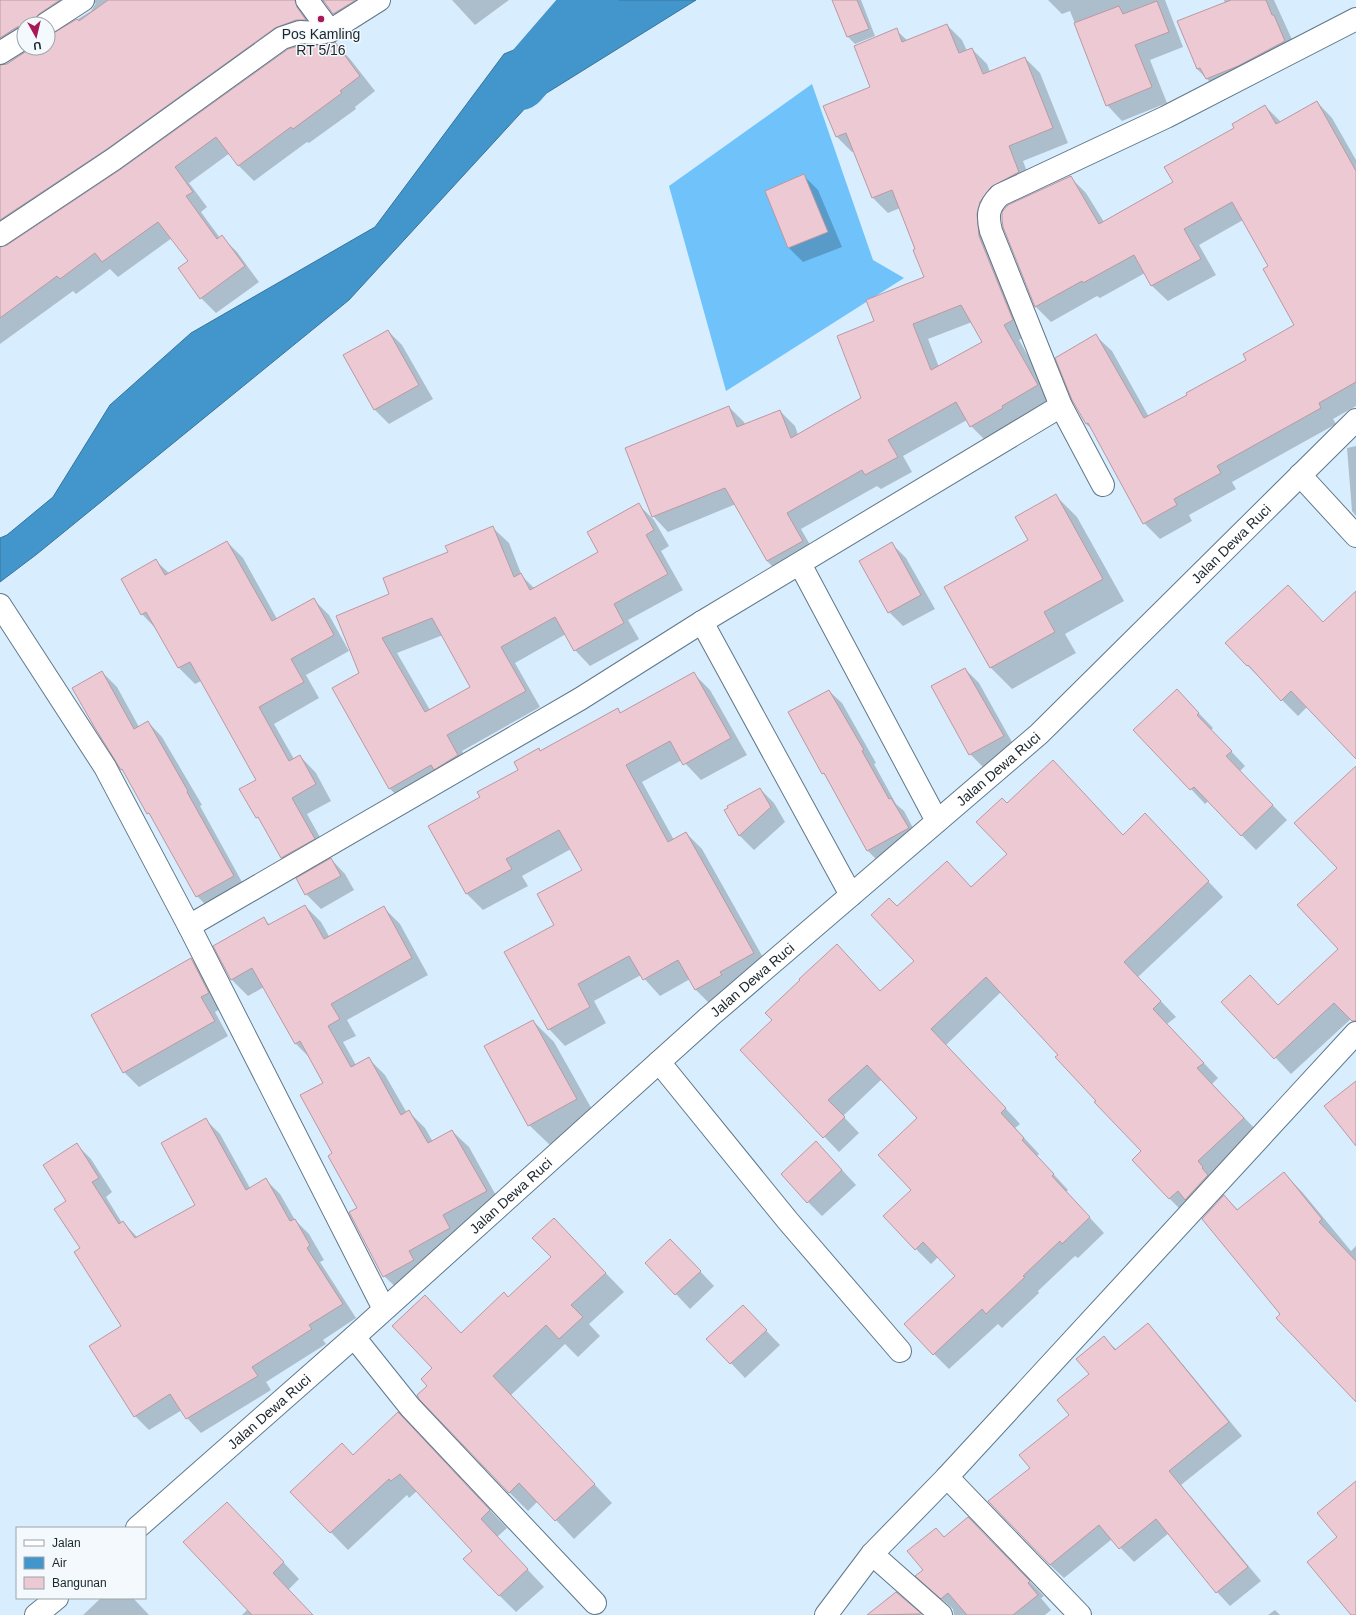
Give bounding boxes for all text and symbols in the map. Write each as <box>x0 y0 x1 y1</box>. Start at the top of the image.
marker: Pos Kamling RT 5/16 <box>316 14 326 24</box>
north arrow <box>16 16 56 56</box>
place label: Pos Kamling RT 5/16 <box>282 26 360 58</box>
text: U <box>33 39 42 52</box>
street label: Jalan Dewa Ruci <box>1188 501 1274 587</box>
street label: Jalan Dewa Ruci <box>953 729 1043 809</box>
street label: Jalan Dewa Ruci <box>707 940 797 1020</box>
street label: Jalan Dewa Ruci <box>466 1155 555 1237</box>
street label: Jalan Dewa Ruci <box>224 1371 314 1452</box>
legend <box>16 1527 146 1599</box>
text: Jalan <box>52 1536 81 1550</box>
text: Air <box>52 1556 67 1570</box>
text: Bangunan <box>52 1576 107 1590</box>

